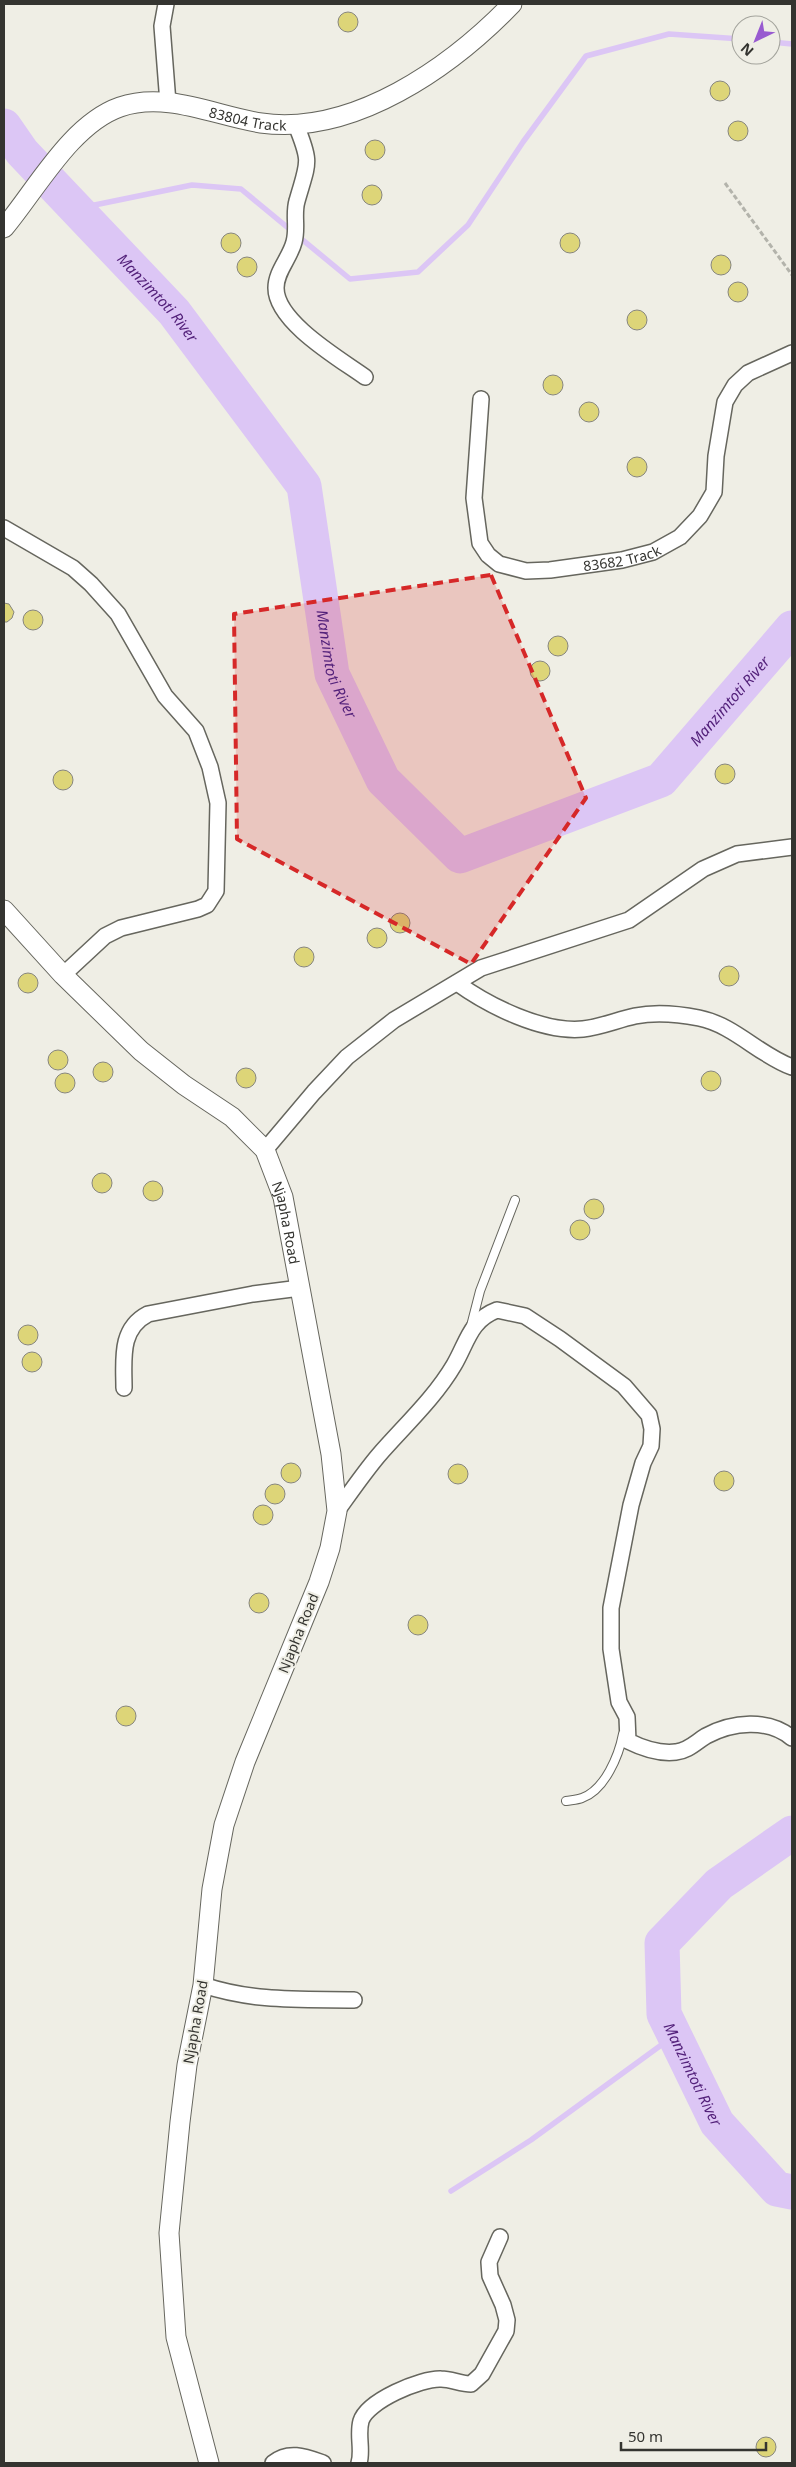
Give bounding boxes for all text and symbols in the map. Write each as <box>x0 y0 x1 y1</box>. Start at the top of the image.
north arrow <box>731 15 781 65</box>
text: N <box>736 39 757 61</box>
street label: 83804 Track <box>207 102 287 134</box>
water label: Manzimtoti River <box>113 249 204 347</box>
street label: 83682 Track <box>582 540 664 575</box>
water label: Manzimtoti River <box>313 608 362 722</box>
water label: Manzimtoti River <box>685 651 774 750</box>
street label: Njapha Road <box>268 1178 305 1266</box>
street label: Njapha Road <box>273 1590 323 1676</box>
street label: Njapha Road <box>178 1979 212 2065</box>
water label: Manzimtoti River <box>660 2019 727 2130</box>
scale bar <box>621 2420 766 2452</box>
text: 50 m <box>628 2426 663 2446</box>

